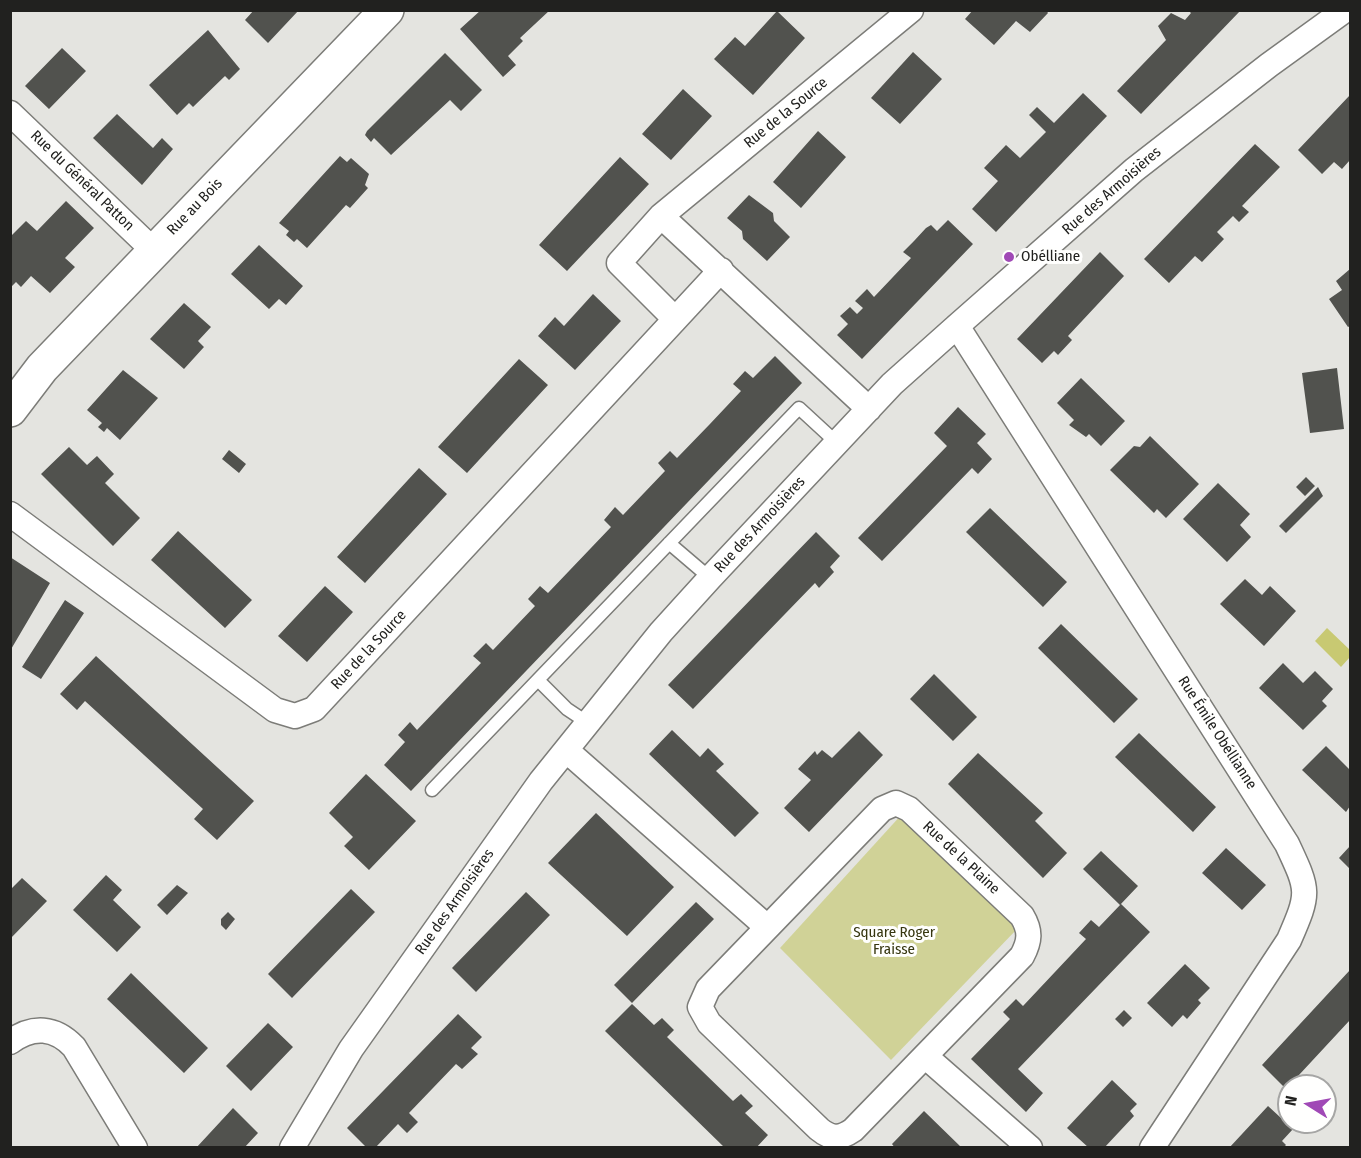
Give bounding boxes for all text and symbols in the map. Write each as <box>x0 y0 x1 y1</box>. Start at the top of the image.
street label: Rue de la Source <box>741 74 831 152</box>
street label: Rue du Général Patton <box>26 127 138 235</box>
street label: Rue des Armoisières <box>1059 143 1165 239</box>
street label: Rue au Bois <box>164 175 226 239</box>
place label: Obélliane <box>1021 248 1080 266</box>
marker: Obélliane <box>1002 250 1016 264</box>
street label: Rue des Armoisières <box>711 473 809 577</box>
street label: Rue de la Source <box>328 606 410 694</box>
street label: Rue Émile Obéllianne <box>1174 673 1260 793</box>
street label: Rue de la Plaine <box>919 818 1003 898</box>
street label: Rue des Armoisières <box>412 846 498 958</box>
park label: Square Roger Fraisse <box>853 924 935 959</box>
north arrow <box>1277 1074 1337 1134</box>
text: N <box>1281 1094 1301 1107</box>

